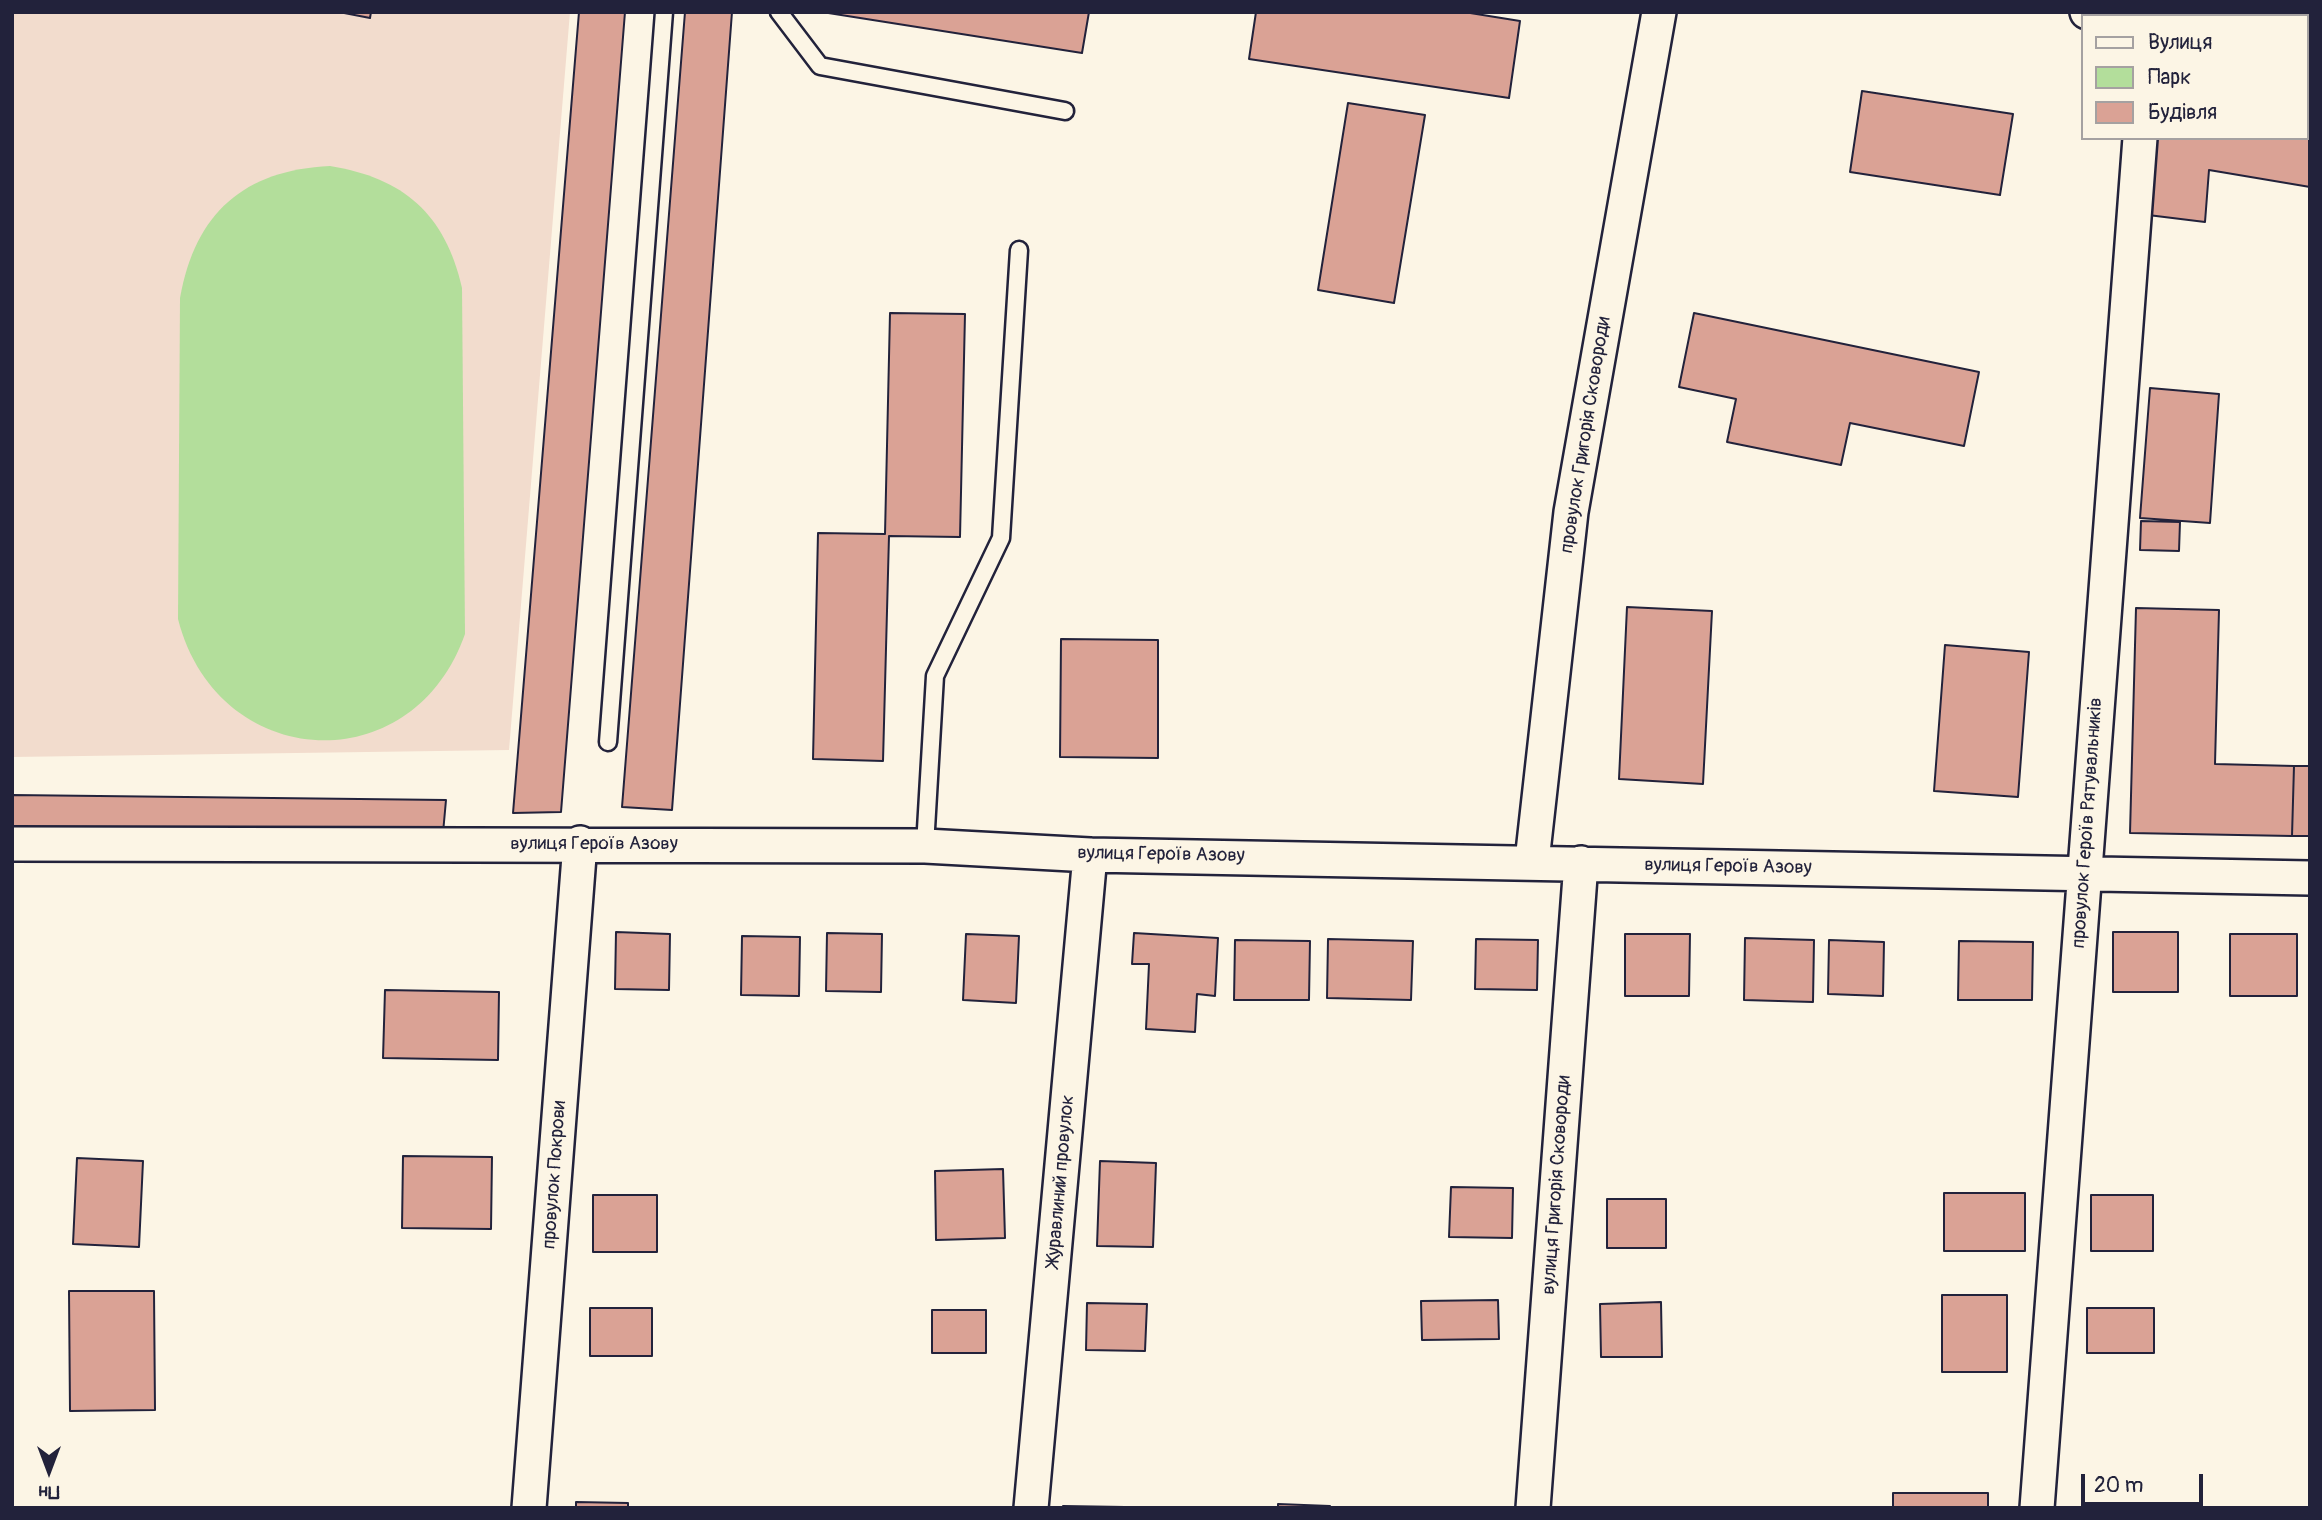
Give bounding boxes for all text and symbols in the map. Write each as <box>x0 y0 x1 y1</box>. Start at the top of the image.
legend <box>2080 14 2308 140</box>
text: Вулиця <box>2148 29 2212 56</box>
text: Парк <box>2148 64 2191 91</box>
text: Будівля <box>2148 99 2217 126</box>
street label: провулок Григорія Сковороди <box>1556 315 1616 555</box>
street label: провулок Героїв Рятувальників <box>2068 697 2108 949</box>
street label: вулиця Героїв Азову <box>510 833 678 855</box>
street label: вулиця Героїв Азову <box>1077 842 1245 868</box>
street label: вулиця Героїв Азову <box>1644 854 1812 880</box>
street label: вулиця Григорія Сковороди <box>1538 1075 1576 1295</box>
street label: Журавлиний провулок <box>1042 1094 1080 1268</box>
street label: провулок Покрови <box>538 1100 572 1250</box>
north arrow <box>14 1436 84 1506</box>
scale bar <box>2084 1460 2206 1504</box>
text: 20 m <box>2094 1472 2143 1499</box>
text: Пн <box>39 1480 59 1504</box>

